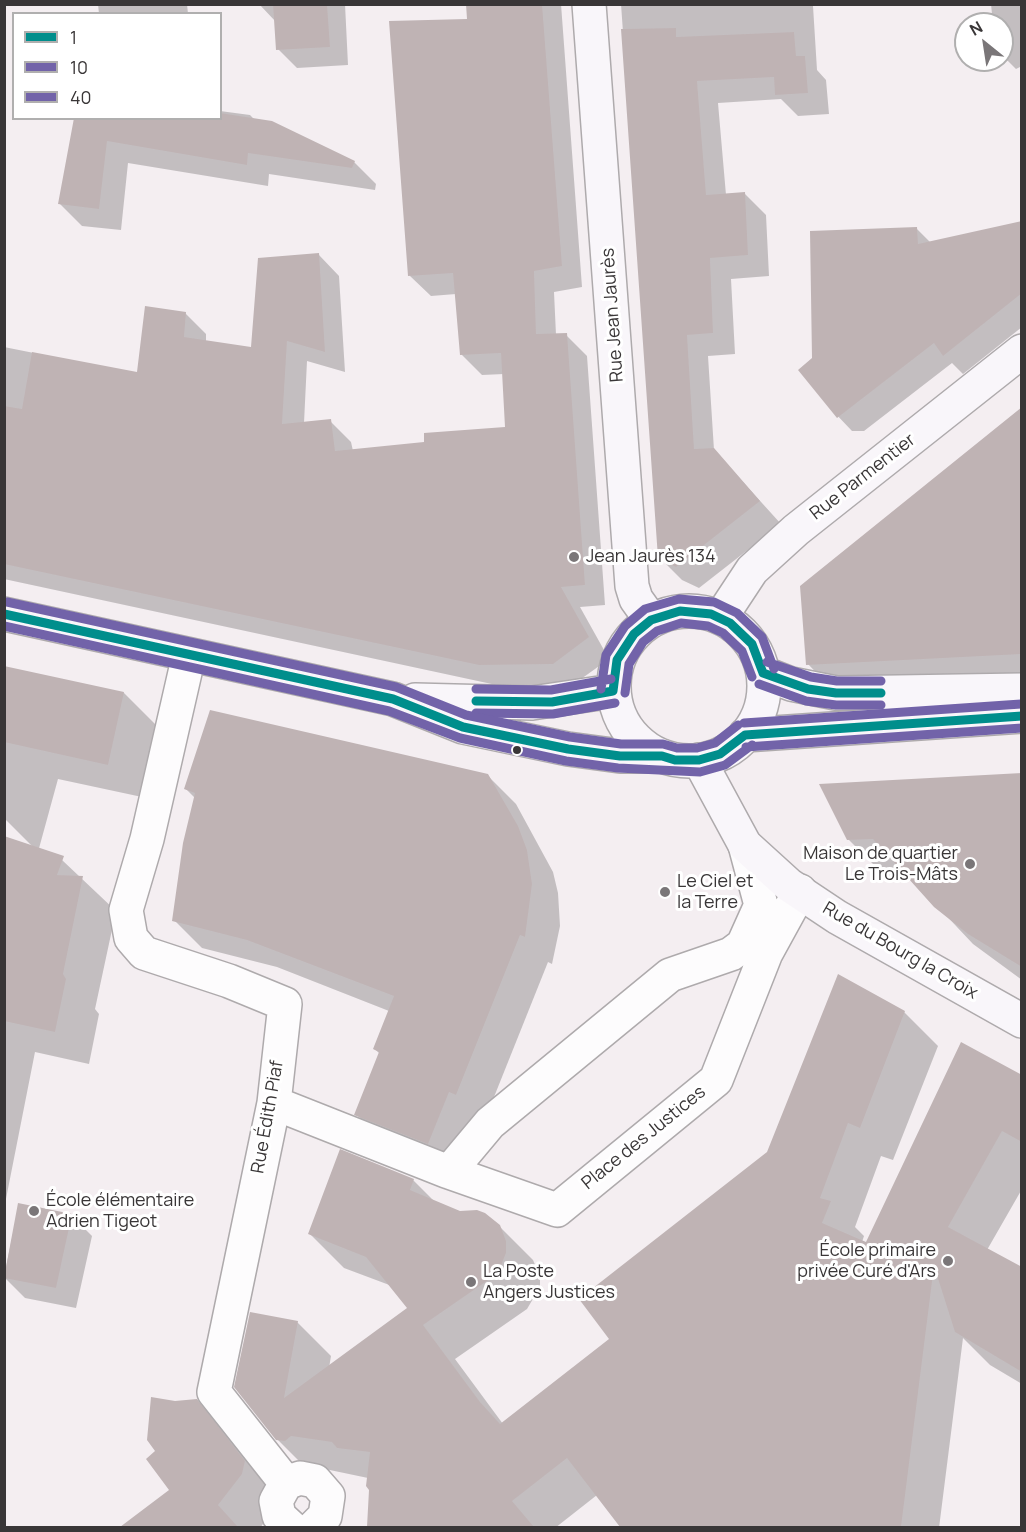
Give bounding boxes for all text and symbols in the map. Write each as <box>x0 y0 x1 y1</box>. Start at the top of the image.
legend <box>12 12 222 120</box>
north arrow <box>954 12 1014 72</box>
text: N <box>966 16 986 41</box>
text: 1 <box>70 25 77 49</box>
text: 10 <box>70 55 88 79</box>
text: 40 <box>70 85 92 109</box>
street label: Rue Jean Jaurès <box>598 247 628 383</box>
street label: Rue Parmentier <box>806 429 920 525</box>
place label: Jean Jaurès 134 <box>586 546 716 568</box>
marker: Jean Jaurès 134 <box>567 550 581 564</box>
unlabelled marker <box>511 744 523 756</box>
place label: Maison de quartier Le Trois-Mâts <box>803 843 958 886</box>
marker: Maison de quartier Le Trois-Mâts <box>963 857 977 871</box>
place label: Le Ciel et la Terre <box>677 871 753 914</box>
marker: Le Ciel et la Terre <box>658 885 672 899</box>
street label: Rue du Bourg la Croix <box>819 898 981 1004</box>
street label: Rue Édith Piaf <box>247 1059 289 1175</box>
street label: Place des Justices <box>578 1082 710 1194</box>
place label: École élémentaire Adrien Tigeot <box>46 1190 194 1232</box>
marker: École élémentaire Adrien Tigeot <box>27 1204 41 1218</box>
place label: École primaire privée Curé d'Ars <box>797 1240 936 1282</box>
marker: École primaire privée Curé d'Ars <box>941 1254 955 1268</box>
place label: La Poste Angers Justices <box>483 1261 615 1304</box>
marker: La Poste Angers Justices <box>464 1275 478 1289</box>

